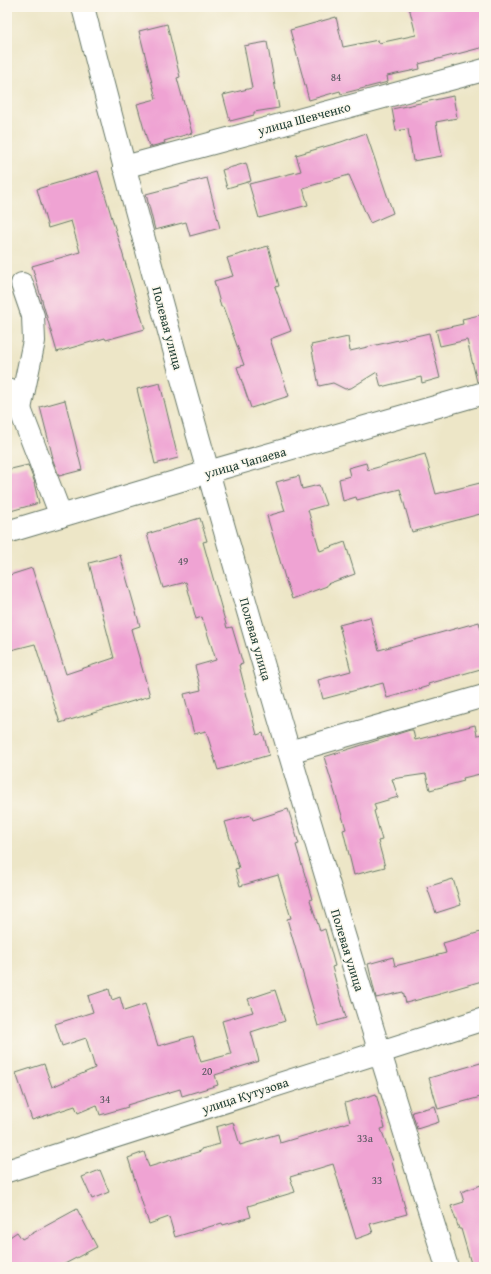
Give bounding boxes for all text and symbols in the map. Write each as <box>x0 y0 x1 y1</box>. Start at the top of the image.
house number: 84 <box>331 69 341 85</box>
street label: улица Шевченко <box>255 97 353 140</box>
street label: Полевая улица <box>147 284 188 373</box>
street label: улица Чапаева <box>201 442 289 483</box>
house number: 49 <box>178 553 188 569</box>
street label: Полевая улица <box>235 596 277 684</box>
street label: Полевая улица <box>326 907 369 994</box>
house number: 20 <box>202 1063 212 1079</box>
street label: улица Кутузова <box>198 1072 292 1119</box>
house number: 34 <box>100 1091 110 1107</box>
house number: 33а <box>357 1130 374 1146</box>
house number: 33 <box>372 1172 382 1188</box>

